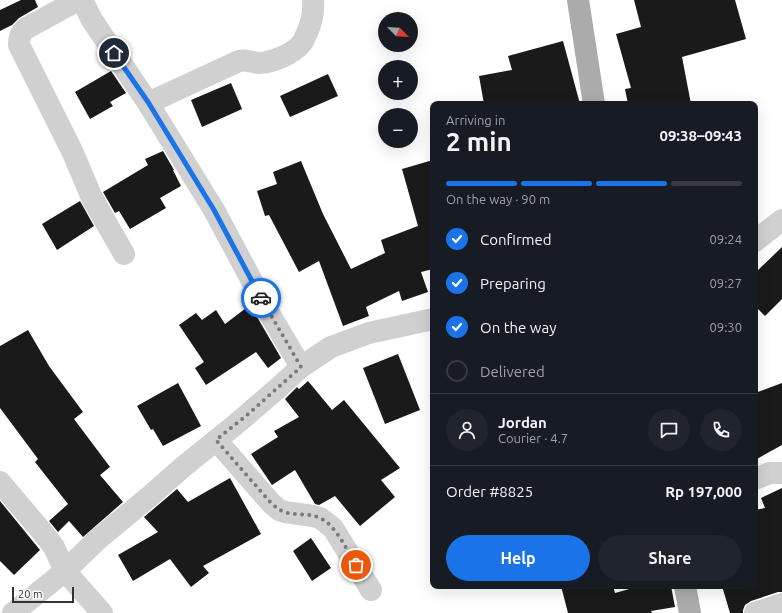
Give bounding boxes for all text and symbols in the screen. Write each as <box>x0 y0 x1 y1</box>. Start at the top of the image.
north arrow <box>378 12 418 52</box>
map controls <box>378 12 418 148</box>
pin <box>97 36 131 70</box>
icon: home <box>103 42 125 64</box>
button: + <box>378 60 418 100</box>
button: − <box>378 108 418 148</box>
text: Arriving in <box>446 113 505 127</box>
text: 2 min <box>446 127 512 156</box>
text: 09:38–09:43 <box>659 127 742 144</box>
text: On the way · 90 m <box>446 192 550 206</box>
icon: check <box>446 228 468 250</box>
text: Confirmed <box>480 231 552 248</box>
text: 09:24 <box>709 232 742 246</box>
icon: check <box>446 272 468 294</box>
text: Preparing <box>480 275 546 292</box>
text: 09:27 <box>709 276 742 290</box>
courier <box>241 278 281 318</box>
icon: car <box>250 287 272 309</box>
icon: check <box>446 316 468 338</box>
text: On the way <box>480 319 556 336</box>
text: 09:30 <box>709 320 742 334</box>
text: Delivered <box>480 363 545 380</box>
button: person <box>446 409 488 451</box>
button: chat <box>648 409 690 451</box>
button: phone <box>700 409 742 451</box>
text: Jordan <box>498 414 547 431</box>
text: Courier · 4.7 <box>498 431 568 445</box>
text: Order #8825 <box>446 483 533 500</box>
text: Rp 197,000 <box>665 483 742 500</box>
button: Help <box>446 535 590 581</box>
button: Share <box>598 535 742 581</box>
pin <box>339 548 373 582</box>
icon: bag <box>345 554 367 576</box>
scale bar <box>12 585 74 604</box>
text: 20 m <box>18 588 42 600</box>

